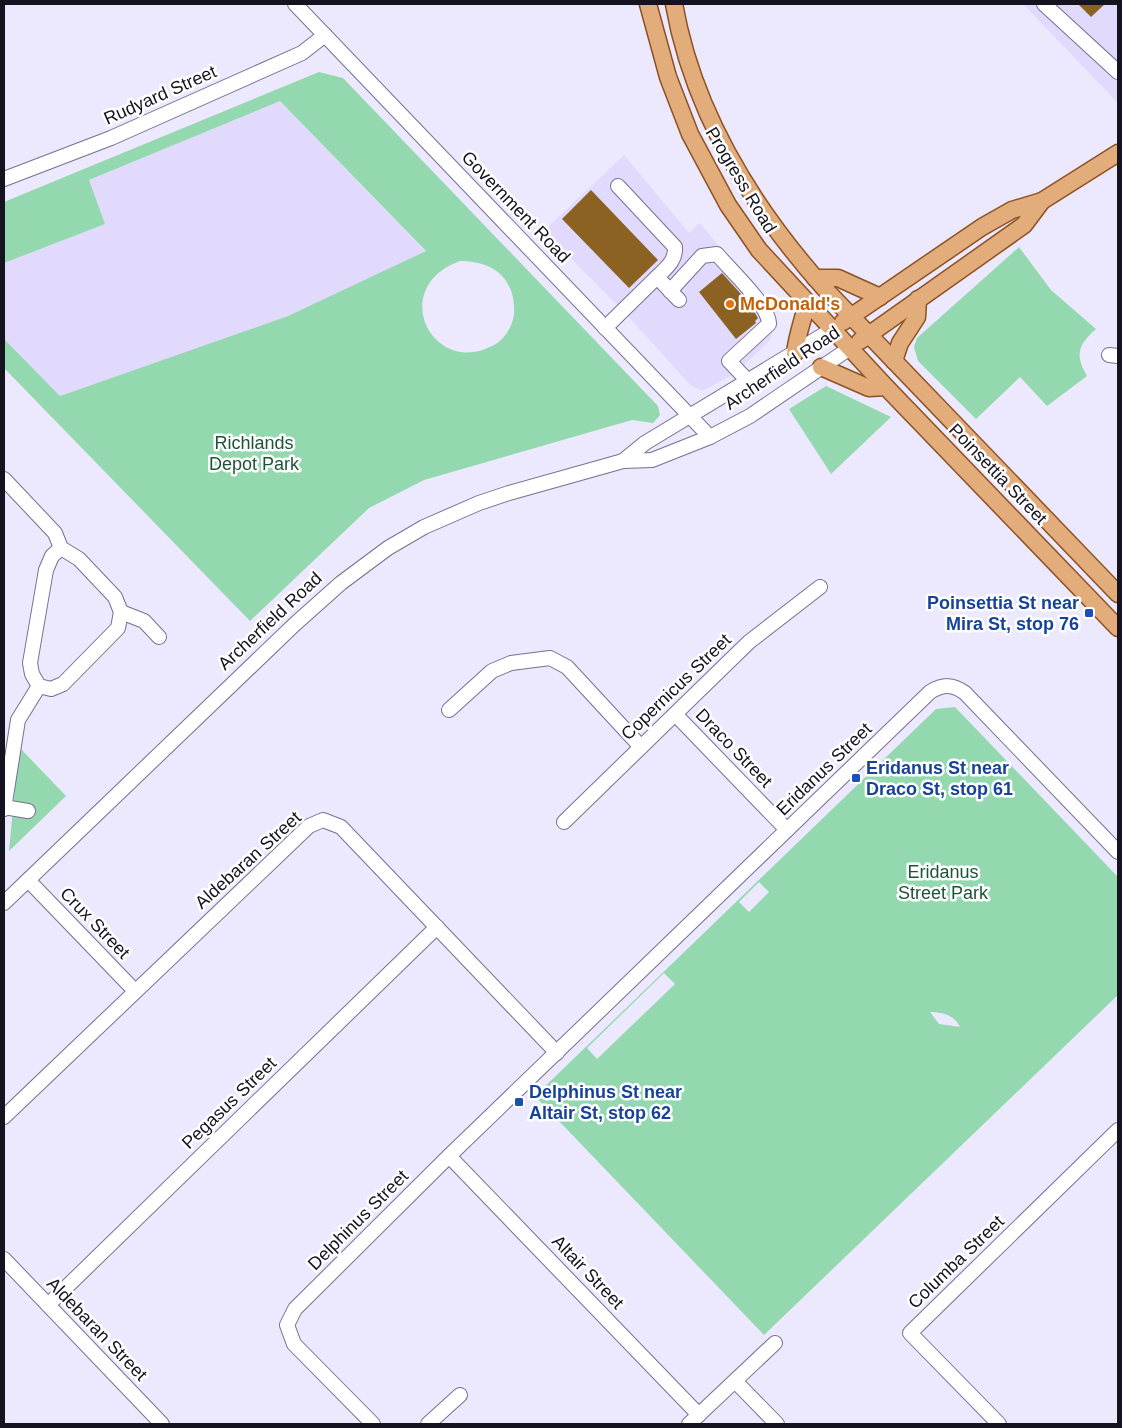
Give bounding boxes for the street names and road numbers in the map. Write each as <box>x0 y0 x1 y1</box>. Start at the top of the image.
street label: Rudyard Street <box>101 61 219 129</box>
street label: Progress Road <box>702 123 780 237</box>
street label: Government Road <box>458 147 574 267</box>
street label: Archerfield Road <box>721 322 843 414</box>
street label: Poinsettia Street <box>945 420 1051 528</box>
street label: Archerfield Road <box>214 568 326 674</box>
street label: Copernicus Street <box>617 630 735 744</box>
street label: Draco Street <box>692 705 776 791</box>
street label: Eridanus Street <box>772 719 876 819</box>
street label: Aldebaran Street <box>191 807 305 913</box>
street label: Crux Street <box>56 883 134 963</box>
street label: Pegasus Street <box>178 1053 280 1153</box>
street label: Delphinus Street <box>304 1166 412 1274</box>
street label: Columba Street <box>904 1211 1008 1313</box>
street label: Altair Street <box>548 1231 628 1313</box>
street label: Aldebaran Street <box>43 1273 151 1385</box>

